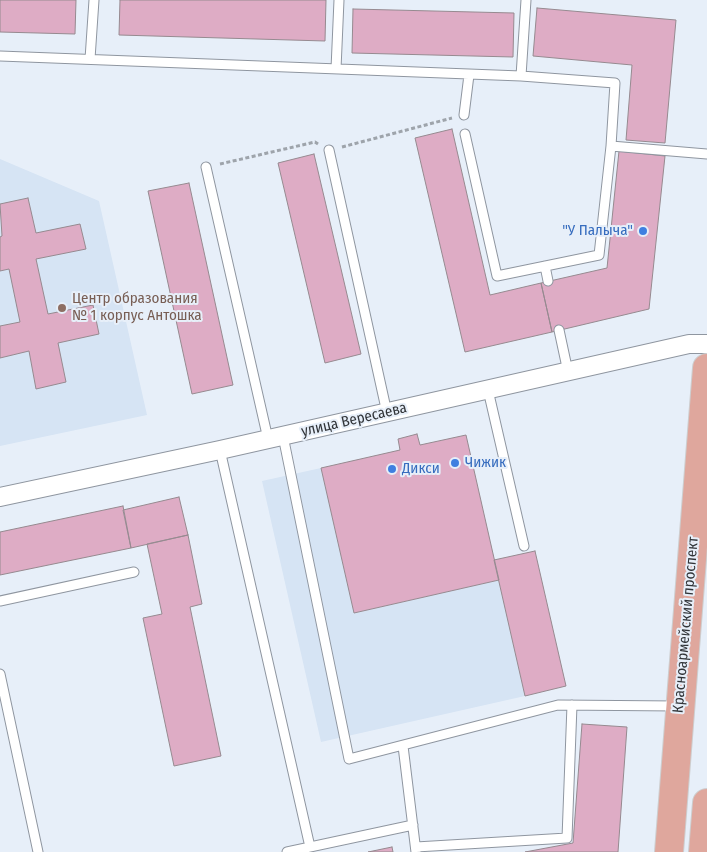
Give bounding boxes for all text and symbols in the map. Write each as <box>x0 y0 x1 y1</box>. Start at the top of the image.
place label: "У Палыча" <box>562 222 633 240</box>
marker: "У Палыча" <box>637 225 649 237</box>
place label: Центр образования № 1 корпус Антошка <box>72 290 202 325</box>
marker: Центр образования № 1 корпус Антошка <box>56 302 68 314</box>
street label: улица Вересаева <box>299 399 409 441</box>
place label: Чижик <box>465 454 506 472</box>
marker: Чижик <box>449 457 461 469</box>
place label: Дикси <box>402 460 440 478</box>
marker: Дикси <box>386 463 398 475</box>
street label: Красноармейский проспект <box>669 536 703 714</box>

